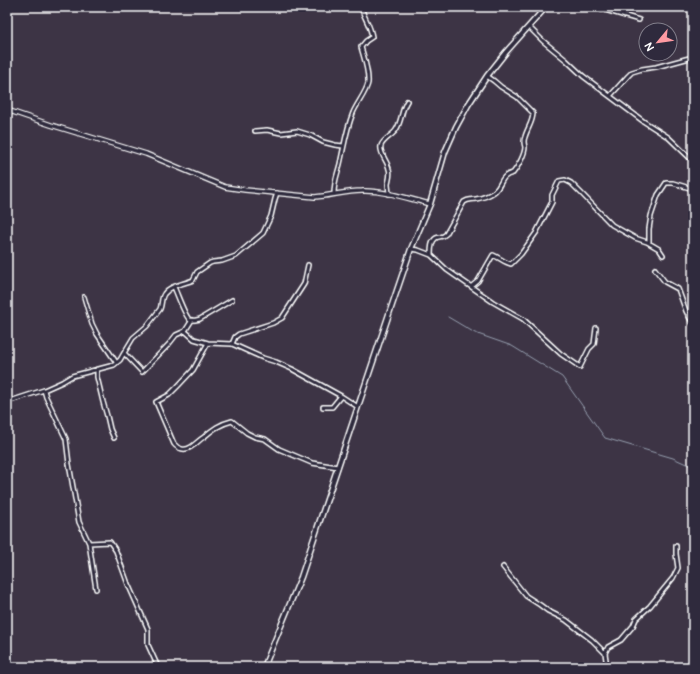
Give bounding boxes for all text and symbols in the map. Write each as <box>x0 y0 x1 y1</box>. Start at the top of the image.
north arrow <box>638 22 678 62</box>
text: N <box>642 40 657 53</box>

